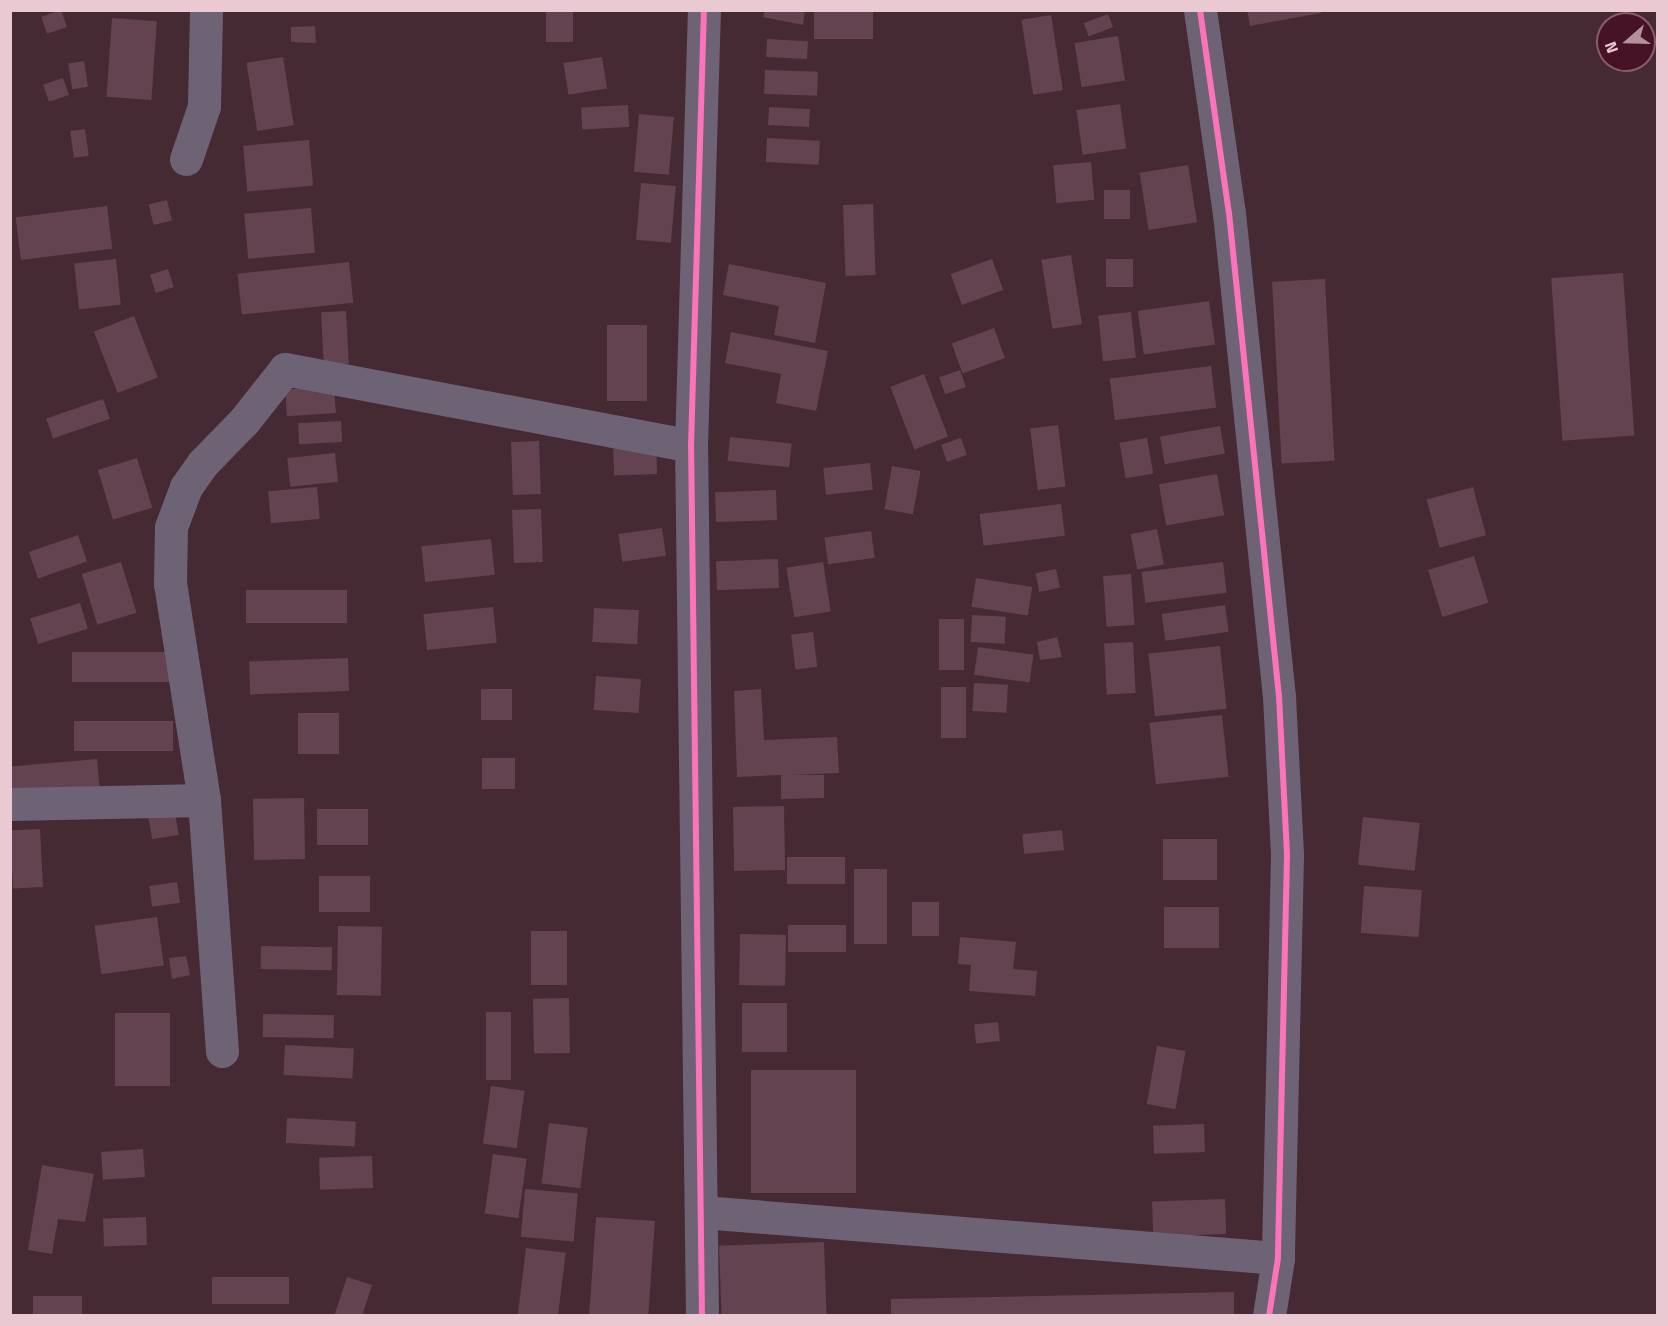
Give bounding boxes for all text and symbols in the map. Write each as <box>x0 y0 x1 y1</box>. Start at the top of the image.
north arrow <box>1596 12 1656 72</box>
text: N <box>1598 38 1624 57</box>

